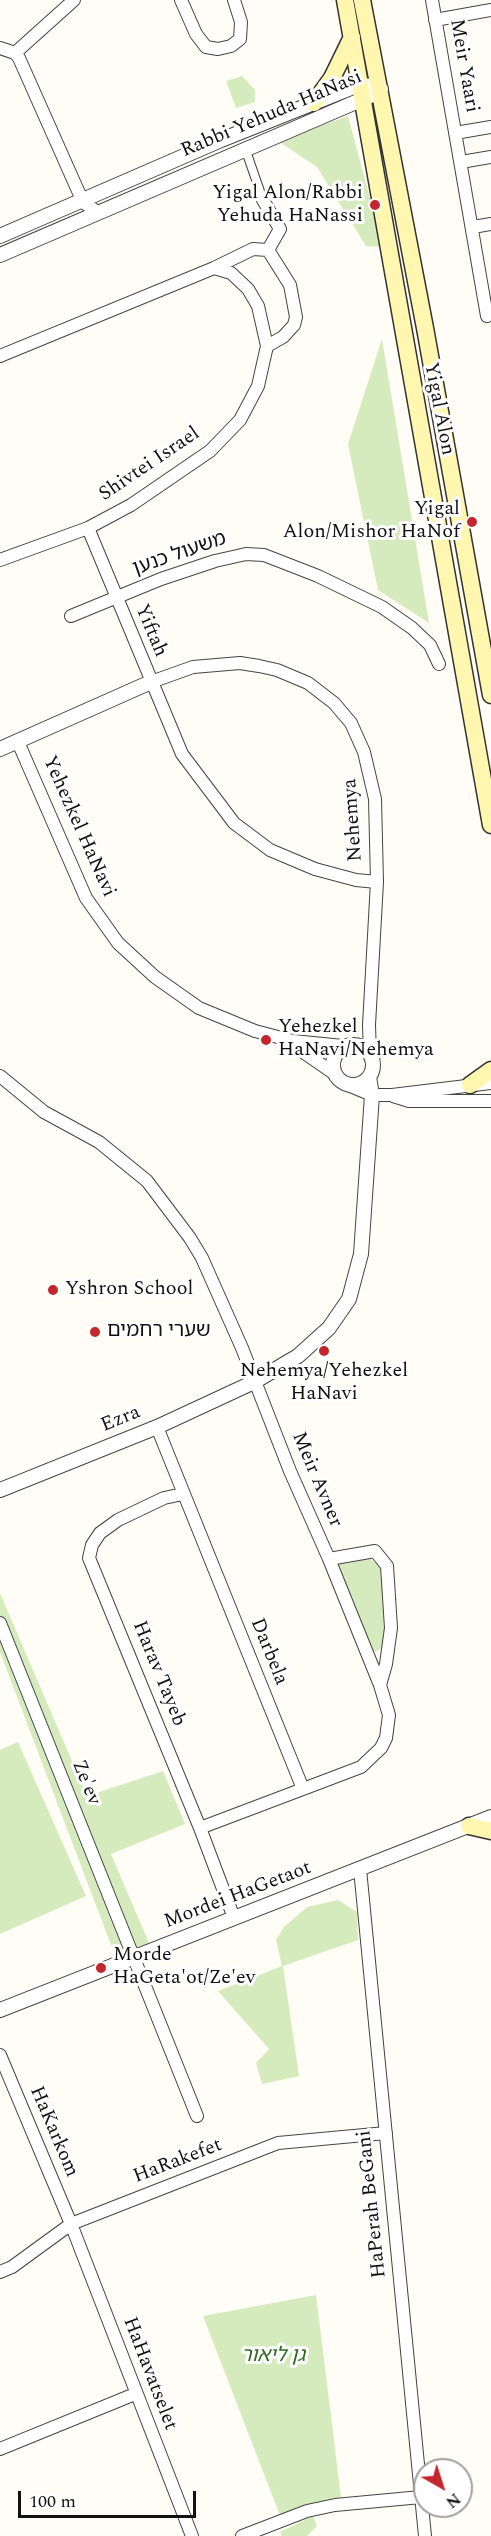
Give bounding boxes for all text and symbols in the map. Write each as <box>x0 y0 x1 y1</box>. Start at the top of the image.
street label: Meir Yaari <box>443 17 483 115</box>
street label: Rabbi Yehuda HaNasi <box>178 66 366 164</box>
place label: Yigal Alon/Rabbi Yehuda HaNassi <box>212 182 363 229</box>
marker: Yigal Alon/Rabbi Yehuda HaNassi <box>368 198 382 212</box>
street label: Yigal Alon <box>417 361 459 457</box>
street label: Shivtei Israel <box>95 423 205 507</box>
place label: Yigal Alon/Mishor HaNof <box>283 498 460 545</box>
marker: Yigal Alon/Mishor HaNof <box>465 515 479 529</box>
street label: משעול כנען <box>130 528 230 582</box>
street label: Yiftah <box>128 601 172 661</box>
street label: Yehezkel HaNavi <box>36 753 120 901</box>
street label: Nehemya <box>339 778 369 862</box>
place label: Yehezkel HaNavi/Nehemya <box>278 1016 434 1063</box>
marker: Yehezkel HaNavi/Nehemya <box>259 1033 273 1047</box>
place label: Yshron School <box>65 1278 193 1302</box>
marker: Yshron School <box>46 1283 60 1297</box>
place label: שערי רחמים <box>107 1320 211 1344</box>
marker: שערי רחמים <box>88 1325 102 1339</box>
marker: Nehemya/Yehezkel HaNavi <box>317 1344 331 1358</box>
place label: Nehemya/Yehezkel HaNavi <box>240 1360 408 1407</box>
street label: Ezra <box>98 1401 144 1439</box>
street label: Meir Avner <box>285 1429 347 1531</box>
street label: Darbela <box>244 1615 292 1689</box>
street label: Harav Tayeb <box>126 1618 190 1730</box>
street label: Ze'ev <box>65 1757 105 1809</box>
street label: Mordei HaGetaot <box>161 1857 315 1935</box>
place label: Morde HaGeta'ot/Ze'ev <box>113 1944 255 1991</box>
marker: Morde HaGeta'ot/Ze'ev <box>94 1961 108 1975</box>
street label: HaKarkom <box>23 2083 83 2181</box>
street label: HaPerah BeGani <box>353 2129 393 2279</box>
street label: HaRakefet <box>130 2134 226 2190</box>
street label: HaHavatselet <box>116 2314 182 2434</box>
park label: גן ליאור <box>241 2345 305 2369</box>
north arrow <box>413 2458 473 2518</box>
scale bar <box>21 2479 200 2517</box>
text: N <box>440 2487 466 2514</box>
text: 100 m <box>29 2488 76 2515</box>

